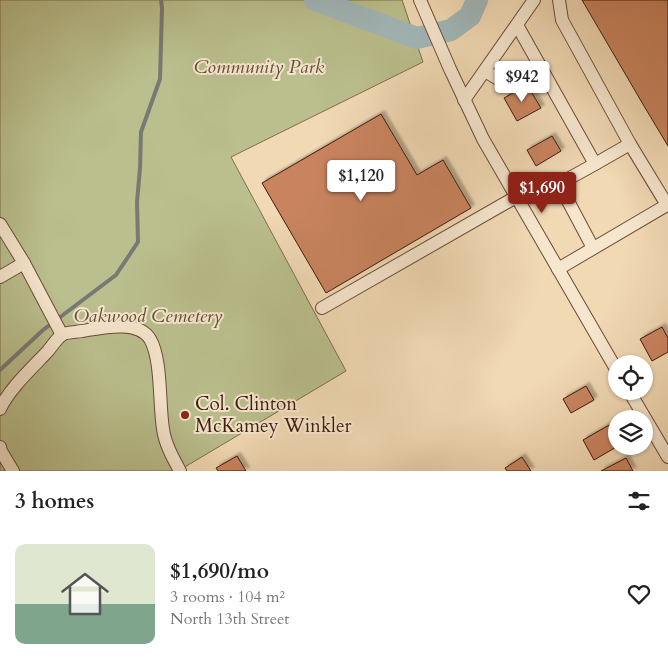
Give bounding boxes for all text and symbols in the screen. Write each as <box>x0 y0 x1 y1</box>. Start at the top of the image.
park label: Community Park <box>194 54 325 80</box>
pin: $942 <box>492 61 552 103</box>
text: $942 <box>506 66 538 88</box>
pin: $1,120 <box>320 160 402 202</box>
text: $1,120 <box>338 165 384 187</box>
pin: $1,690 <box>501 172 583 214</box>
text: $1,690 <box>519 177 565 199</box>
park label: Oakwood Cemetery <box>73 303 223 329</box>
map controls <box>608 355 653 455</box>
button: locate <box>608 355 653 400</box>
place label: Col. Clinton McKamey Winkler <box>195 391 352 439</box>
marker: Col. Clinton McKamey Winkler <box>179 409 191 421</box>
button: layers <box>608 410 653 455</box>
text: 3 homes <box>15 487 94 516</box>
icon: filters <box>625 487 653 515</box>
text: $1,690/mo <box>170 557 269 586</box>
icon: home <box>55 564 115 624</box>
icon: heart <box>625 580 653 608</box>
text: 3 rooms · 104 m² <box>170 586 285 608</box>
text: North 13th Street <box>170 608 289 630</box>

